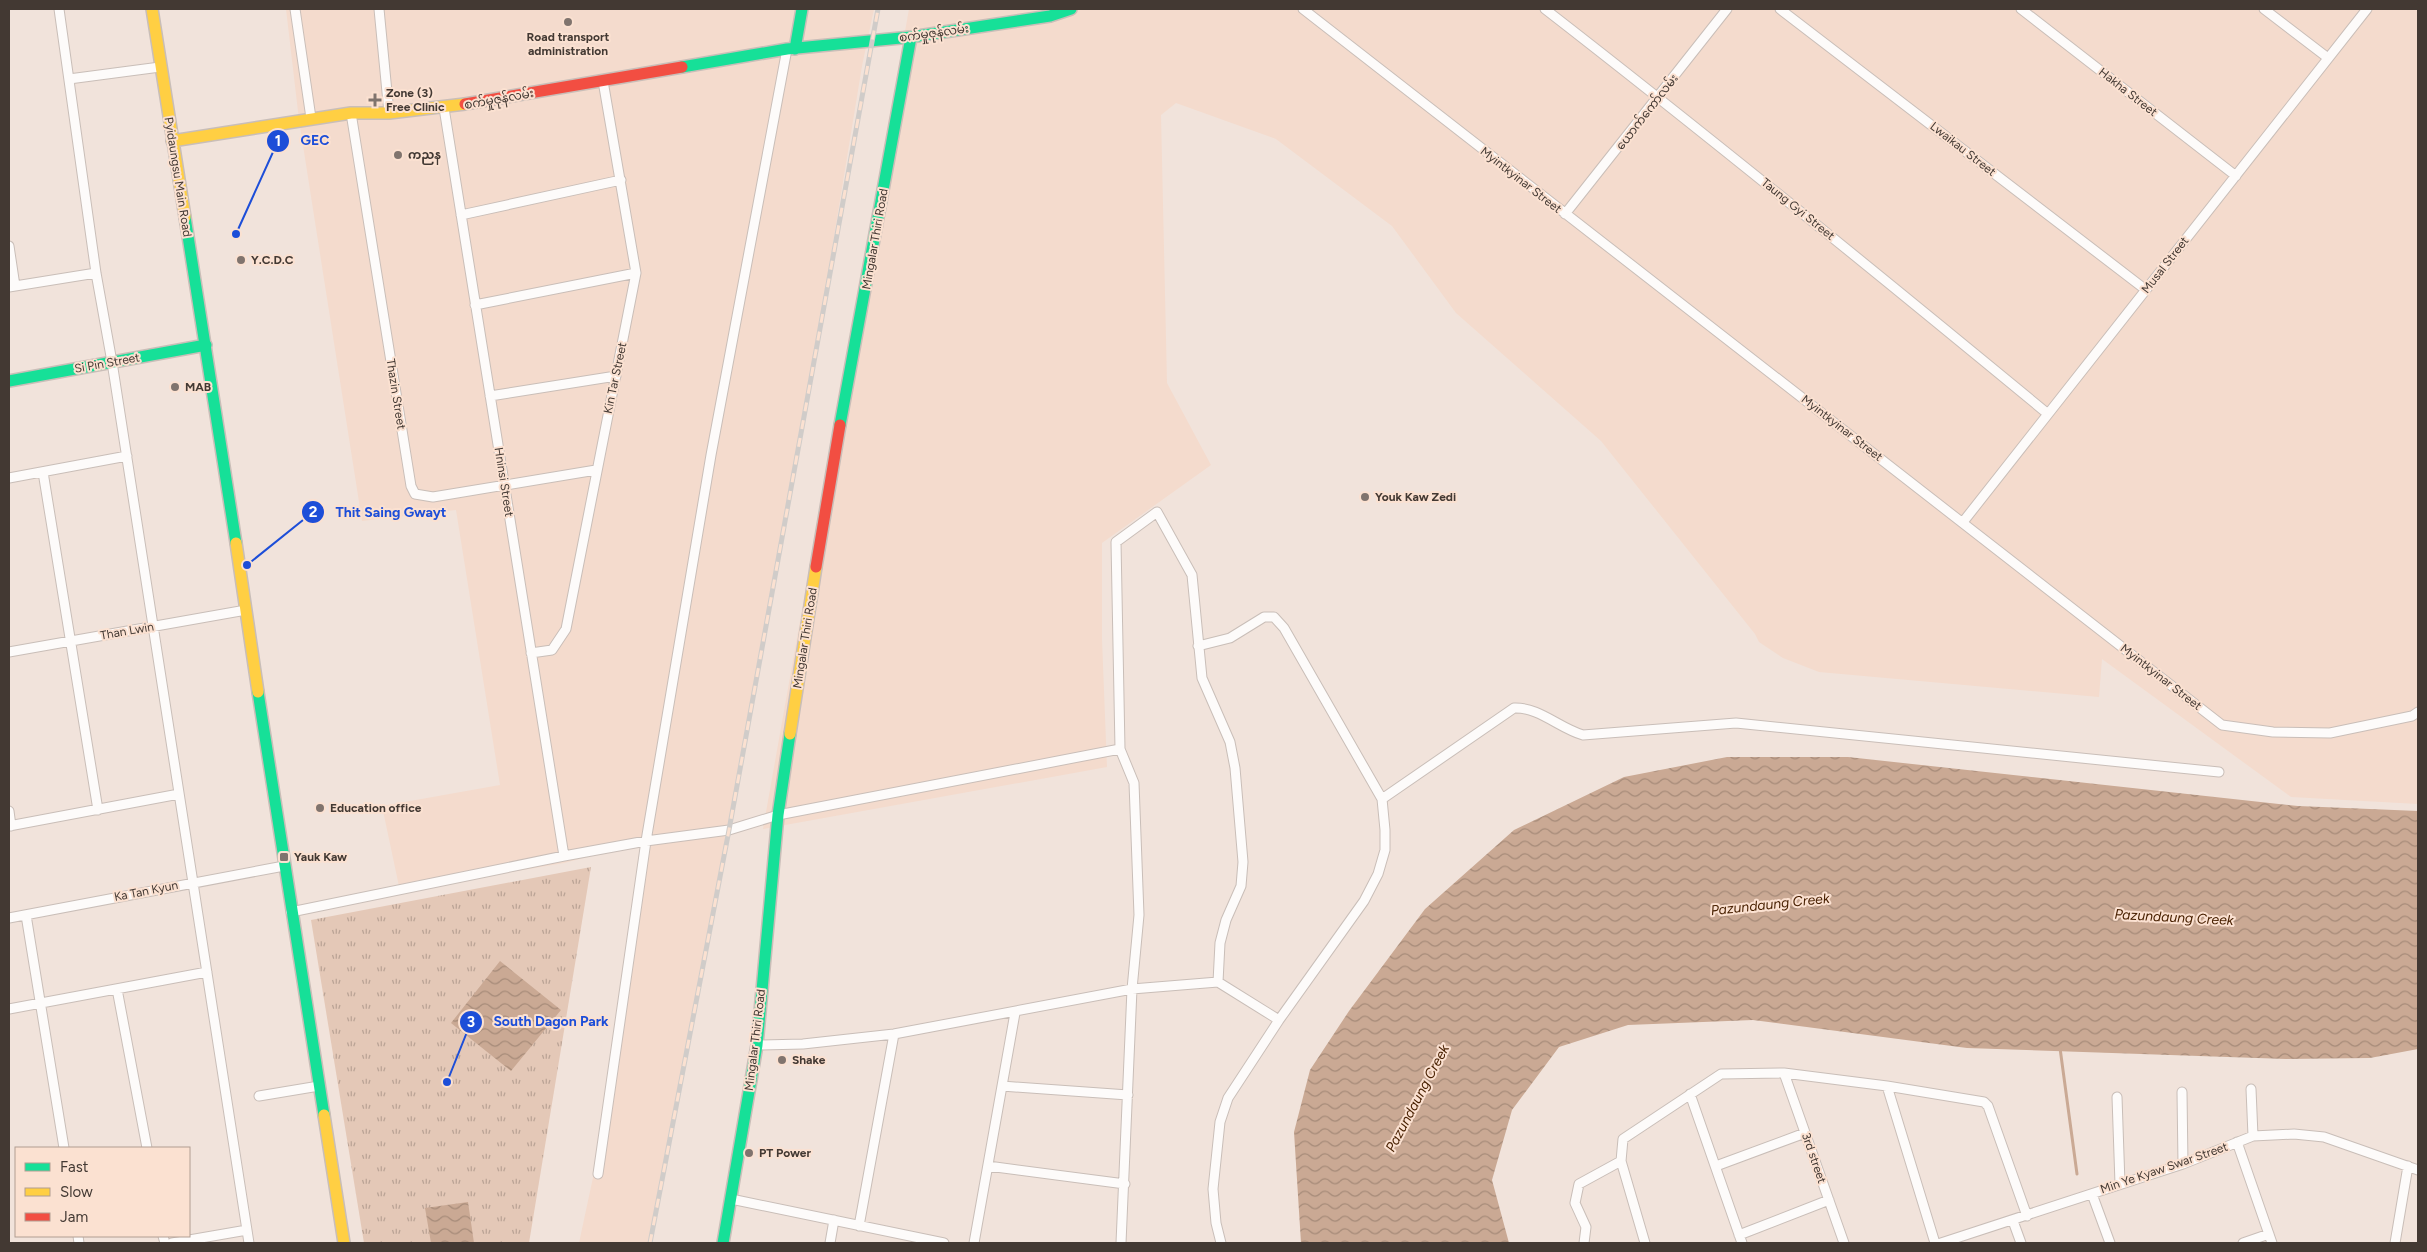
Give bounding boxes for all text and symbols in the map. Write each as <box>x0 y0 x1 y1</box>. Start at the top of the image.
marker: Road transport administration <box>562 16 574 28</box>
street label: စက်မှုဇုန်လမ်း <box>898 19 970 48</box>
place label: Road transport administration <box>527 30 610 58</box>
street label: Hakha Street <box>2096 65 2160 119</box>
street label: ယောက်ကော်လမ်း <box>1612 70 1681 153</box>
street label: စက်မှုဇုန်လမ်း <box>463 84 535 115</box>
place label: Zone (3) Free Clinic <box>386 86 445 114</box>
marker: Zone (3) Free Clinic <box>368 93 382 107</box>
street label: Pyidaungsu Main Road <box>162 116 194 238</box>
street label: Lwaikau Street <box>1927 119 1999 179</box>
callout: GEC <box>266 126 339 155</box>
text: 1 <box>275 132 281 150</box>
text: GEC <box>301 132 329 149</box>
street label: Myintkyinar Street <box>1478 144 1565 216</box>
place label: ကညန <box>408 148 441 165</box>
marker: ကညန <box>392 149 404 161</box>
street label: Taung Gyi Street <box>1759 175 1838 243</box>
street label: Mingalar Thiri Road <box>859 188 891 290</box>
street label: Musal Street <box>2139 234 2192 296</box>
place label: Y.C.D.C <box>251 253 294 267</box>
marker: Y.C.D.C <box>235 254 247 266</box>
street label: Kin Tar Street <box>601 341 629 415</box>
street label: Si Pin Street <box>73 350 141 376</box>
street label: Thazin Street <box>384 358 409 431</box>
place label: MAB <box>185 380 211 394</box>
marker: MAB <box>169 381 181 393</box>
street label: Myintkyinar Street <box>1799 392 1886 464</box>
street label: Hninsi Street <box>492 446 516 518</box>
place label: Youk Kaw Zedi <box>1375 490 1456 504</box>
marker: Youk Kaw Zedi <box>1359 491 1371 503</box>
callout: Thit Saing Gwayt <box>300 498 456 527</box>
text: 2 <box>309 503 318 521</box>
text: Thit Saing Gwayt <box>336 504 447 521</box>
street label: Mingalar Thiri Road <box>790 586 820 690</box>
street label: Than Lwin <box>99 619 155 643</box>
street label: Myintkyinar Street <box>2118 641 2205 713</box>
place label: Education office <box>330 801 422 815</box>
marker: Education office <box>314 802 326 814</box>
place label: Yauk Kaw <box>294 850 347 864</box>
marker: Yauk Kaw <box>278 851 290 863</box>
street label: Ka Tan Kyun <box>113 878 179 904</box>
water label: Pazundaung Creek <box>1710 890 1831 919</box>
water label: Pazundaung Creek <box>2114 906 2235 929</box>
street label: Mingalar Thiri Road <box>742 988 768 1092</box>
callout: South Dagon Park <box>459 1007 619 1036</box>
text: 3 <box>467 1013 475 1031</box>
text: South Dagon Park <box>493 1013 609 1030</box>
water label: Pazundaung Creek <box>1382 1040 1454 1155</box>
place label: Shake <box>792 1053 826 1067</box>
marker: Shake <box>776 1054 788 1066</box>
street label: 3rd street <box>1799 1131 1829 1185</box>
street label: Min Ye Kyaw Swar Street <box>2098 1139 2230 1196</box>
place label: PT Power <box>759 1146 811 1160</box>
legend <box>15 1147 190 1237</box>
marker: PT Power <box>743 1147 755 1159</box>
text: Fast <box>60 1158 89 1176</box>
text: Slow <box>60 1183 93 1201</box>
text: Jam <box>60 1208 88 1226</box>

